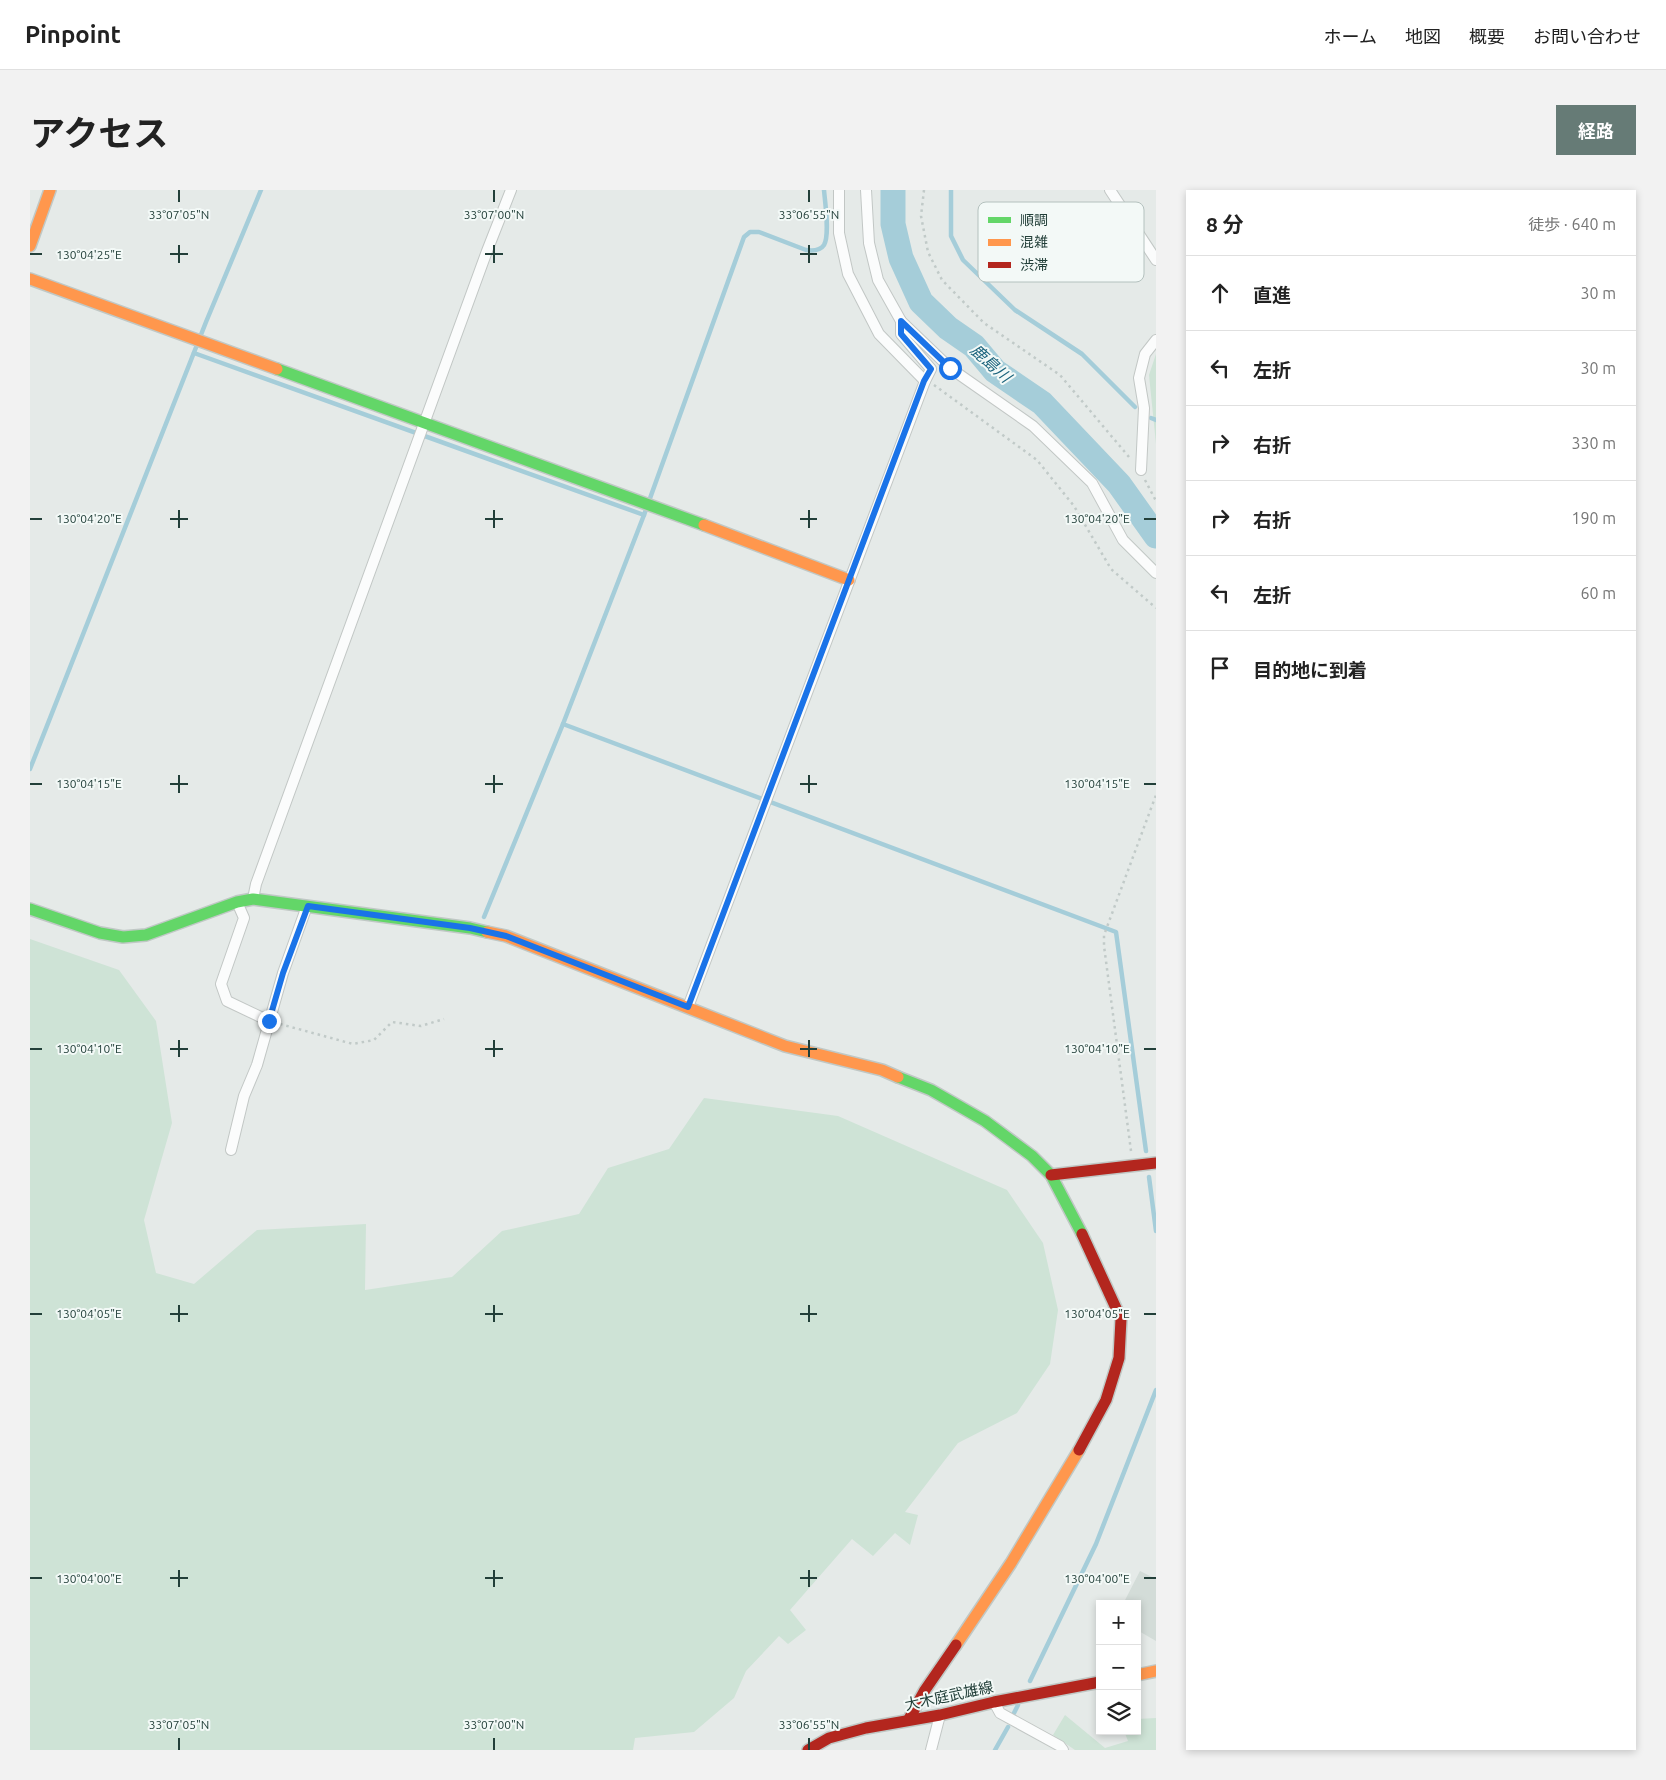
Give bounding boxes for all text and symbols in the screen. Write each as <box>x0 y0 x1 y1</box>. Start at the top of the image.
text: Pinpoint <box>25 21 121 48</box>
text: ホーム <box>1324 26 1377 46</box>
text: 地図 <box>1405 26 1441 46</box>
text: 概要 <box>1469 26 1505 46</box>
text: お問い合わせ <box>1533 26 1641 46</box>
button: 経路 <box>1556 105 1636 155</box>
text: アクセス <box>30 113 168 153</box>
legend <box>978 202 1144 282</box>
text: 33°07'05"N <box>149 208 209 221</box>
text: 33°07'00"N <box>464 208 524 221</box>
text: 33°06'55"N <box>779 208 839 221</box>
text: 順調 <box>1020 212 1048 228</box>
text: 8 分 <box>1206 212 1244 236</box>
text: 徒歩 · 640 m <box>1528 215 1616 233</box>
text: 混雑 <box>1020 234 1048 250</box>
text: 130°04'25"E <box>56 248 122 261</box>
text: 渋滞 <box>1020 257 1048 273</box>
icon: ahead <box>1206 279 1234 307</box>
text: 直進 <box>1253 284 1291 306</box>
text: 30 m <box>1580 284 1616 302</box>
water label: 鹿島川 <box>967 340 1016 387</box>
icon: left <box>1206 354 1234 382</box>
route start <box>939 357 962 380</box>
text: 左折 <box>1253 359 1291 381</box>
text: 30 m <box>1580 359 1616 377</box>
icon: right <box>1206 429 1234 457</box>
text: 右折 <box>1253 434 1291 456</box>
text: 330 m <box>1571 434 1616 452</box>
icon: right <box>1206 504 1234 532</box>
text: 右折 <box>1253 509 1291 531</box>
text: 190 m <box>1571 509 1616 527</box>
text: 130°04'20"E <box>56 512 122 525</box>
text: 130°04'20"E <box>1064 512 1130 525</box>
icon: left <box>1206 579 1234 607</box>
text: 左折 <box>1253 584 1291 606</box>
text: 60 m <box>1580 584 1616 602</box>
icon: arrive <box>1206 654 1234 682</box>
text: 目的地に到着 <box>1253 659 1367 681</box>
text: 130°04'15"E <box>56 777 122 790</box>
text: 130°04'15"E <box>1064 777 1130 790</box>
route end <box>258 1010 281 1033</box>
text: 130°04'10"E <box>56 1042 122 1055</box>
text: 130°04'10"E <box>1064 1042 1130 1055</box>
text: 130°04'05"E <box>56 1307 122 1320</box>
text: 130°04'05"E <box>1064 1307 1130 1320</box>
text: 130°04'00"E <box>56 1572 122 1585</box>
text: 130°04'00"E <box>1064 1572 1130 1585</box>
map controls <box>1096 1600 1141 1735</box>
button: + <box>1096 1600 1141 1645</box>
button: − <box>1096 1645 1141 1690</box>
street label: 大木庭武雄線 <box>903 1678 995 1713</box>
button: layers <box>1096 1690 1141 1735</box>
text: 33°07'05"N <box>149 1718 209 1731</box>
text: 33°07'00"N <box>464 1718 524 1731</box>
text: 33°06'55"N <box>779 1718 839 1731</box>

